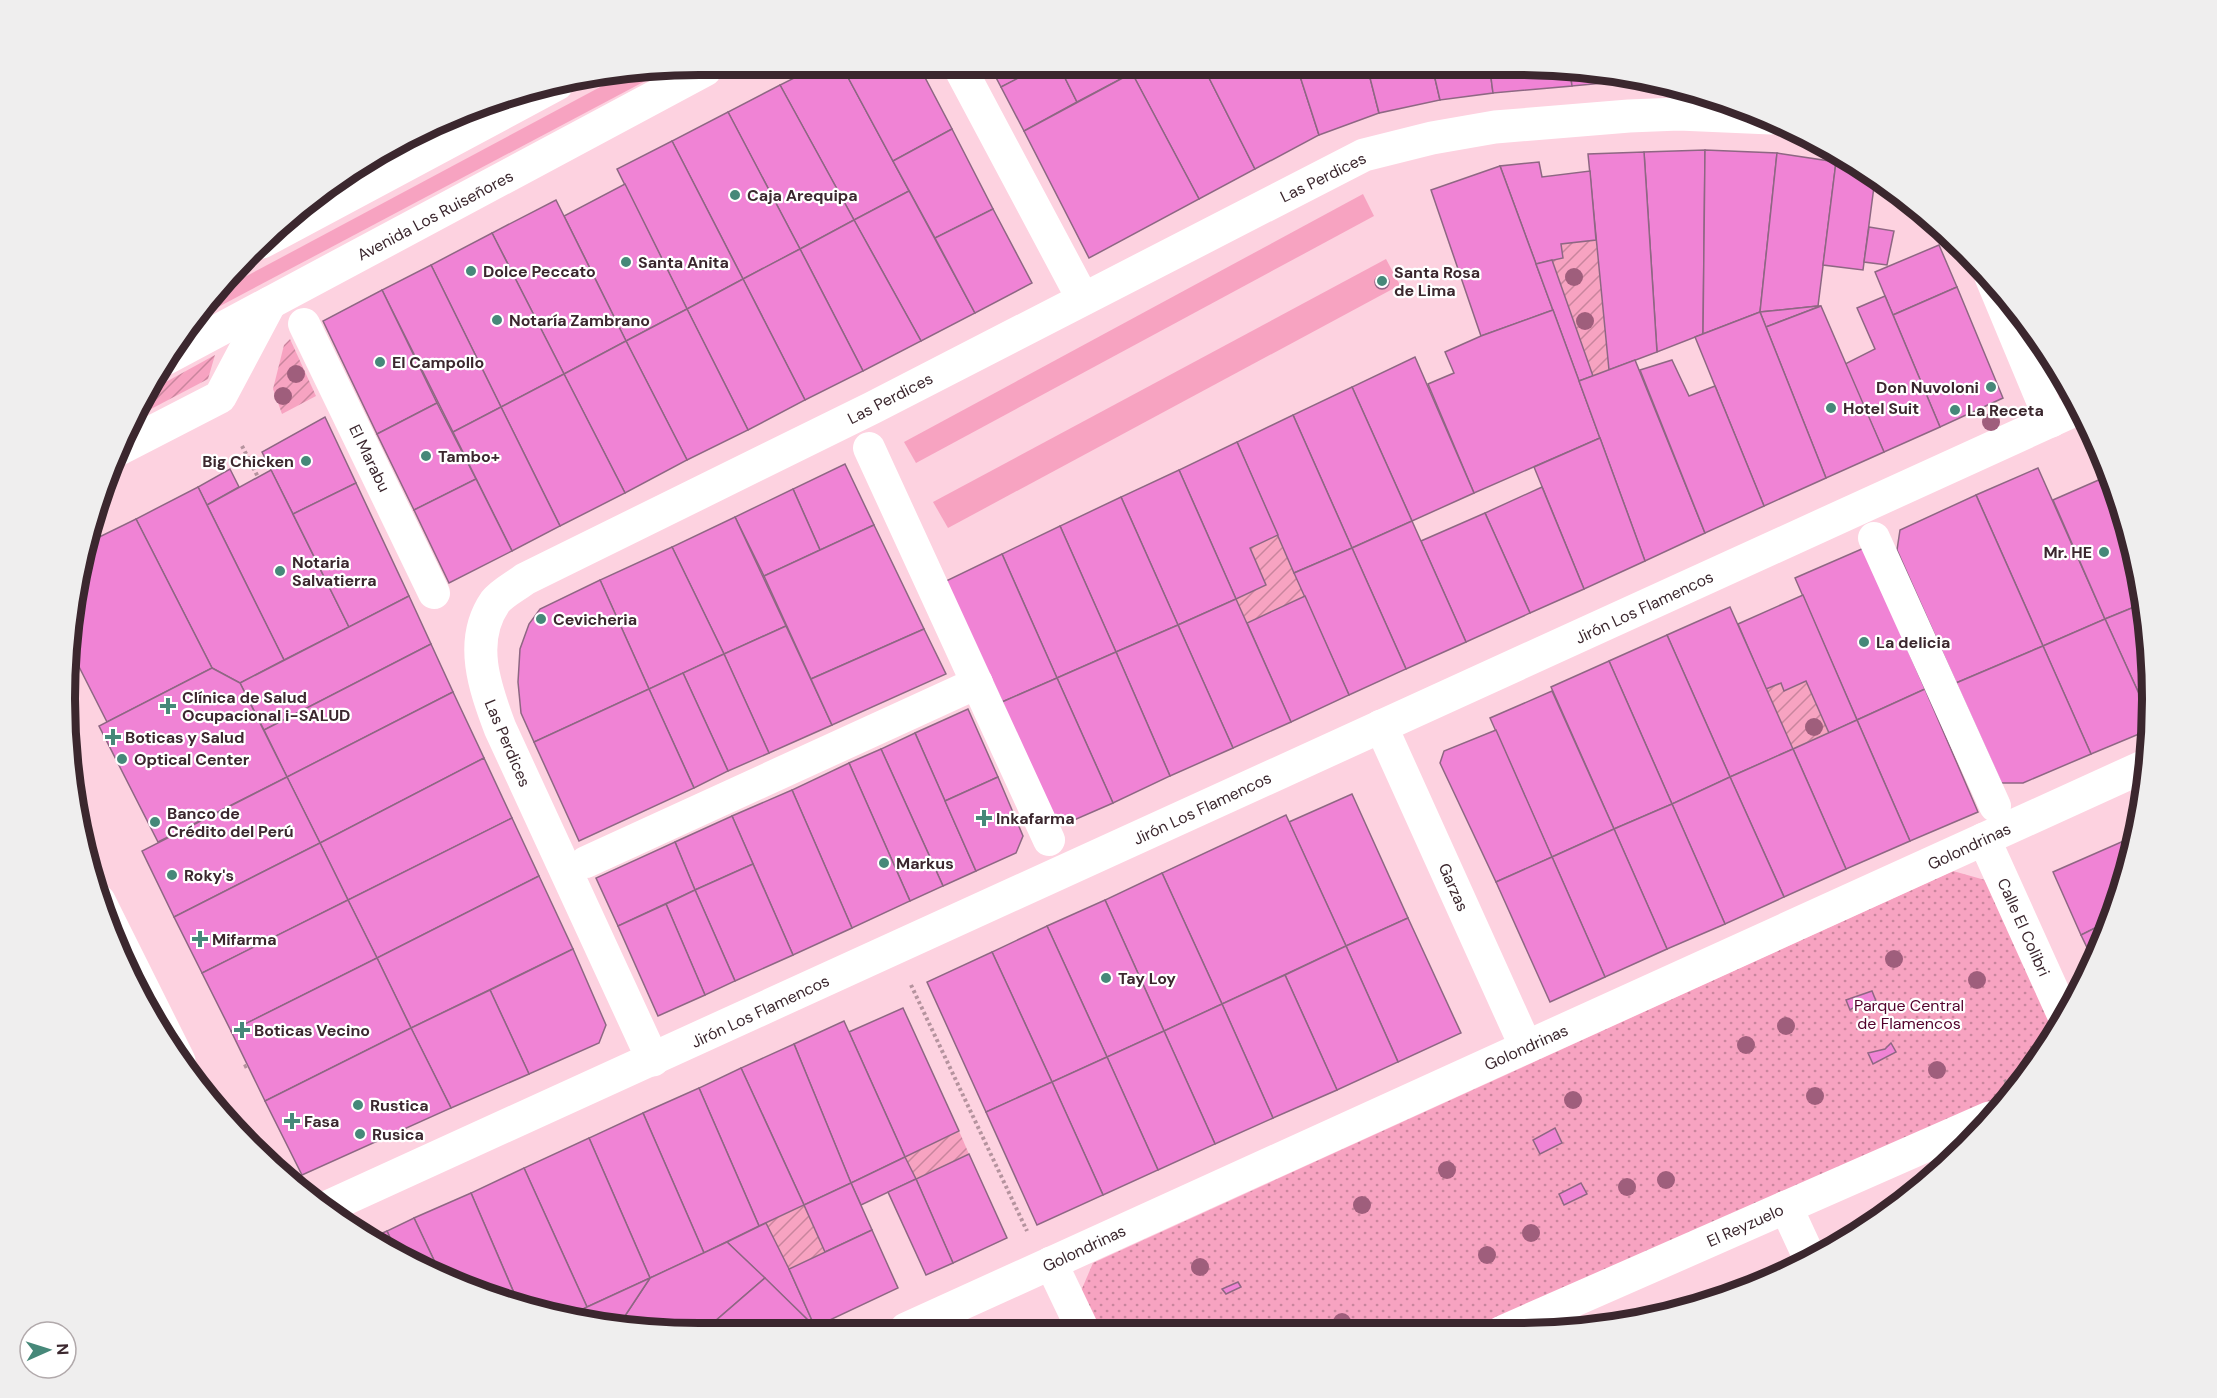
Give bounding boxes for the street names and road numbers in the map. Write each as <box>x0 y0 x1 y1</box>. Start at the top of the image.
street label: Las Perdices <box>1277 148 1370 207</box>
street label: Avenida Los Ruiseñores <box>354 165 517 266</box>
street label: Las Perdices <box>844 368 936 429</box>
street label: El Marabu <box>344 421 395 496</box>
street label: Jirón Los Flamencos <box>1572 566 1717 649</box>
street label: Las Perdices <box>480 696 535 790</box>
street label: Jirón Los Flamencos <box>1130 767 1275 850</box>
street label: Golondrinas <box>1924 818 2014 875</box>
street label: Garzas <box>1434 860 1473 915</box>
street label: Calle El Colibri <box>1992 875 2055 980</box>
street label: Jirón Los Flamencos <box>688 970 833 1053</box>
street label: Golondrinas <box>1481 1020 1571 1075</box>
street label: El Reyzuelo <box>1703 1199 1787 1252</box>
street label: Golondrinas <box>1039 1220 1129 1277</box>

